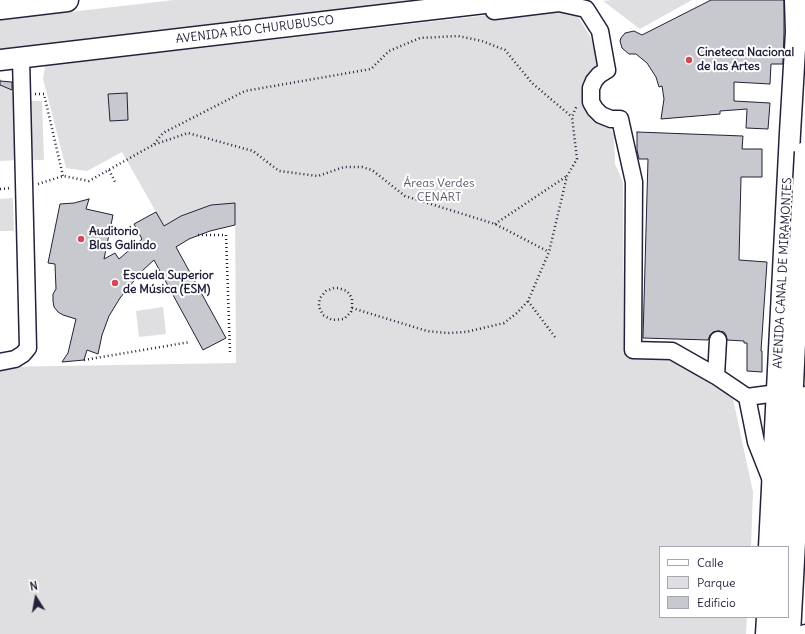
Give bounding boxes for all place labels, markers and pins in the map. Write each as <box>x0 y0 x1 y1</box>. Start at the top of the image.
place label: Cineteca Nacional de las Artes <box>697 46 794 74</box>
marker: Cineteca Nacional de las Artes <box>684 55 694 65</box>
place label: Auditorio Blas Galindo <box>89 225 156 253</box>
marker: Auditorio Blas Galindo <box>76 234 86 244</box>
place label: Escuela Superior de Música (ESM) <box>123 269 214 297</box>
marker: Escuela Superior de Música (ESM) <box>110 278 120 288</box>

